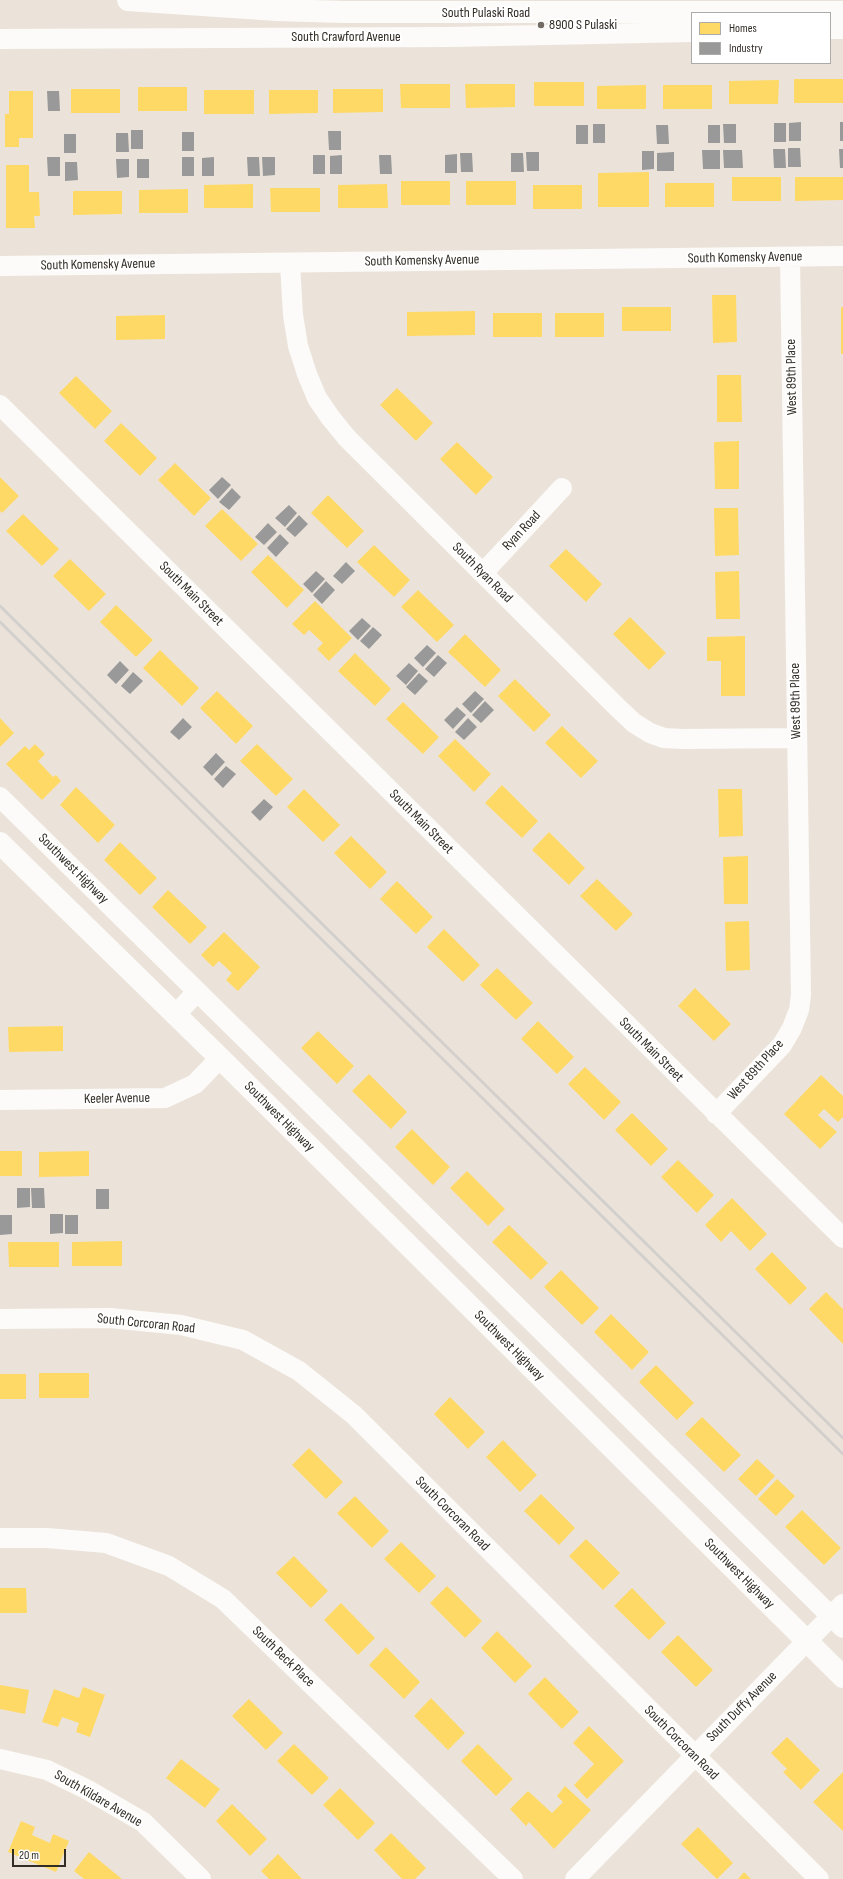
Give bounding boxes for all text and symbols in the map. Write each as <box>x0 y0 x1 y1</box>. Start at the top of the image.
street label: South Pulaski Road <box>442 5 530 21</box>
legend <box>691 12 831 64</box>
place label: 8900 S Pulaski <box>549 17 617 33</box>
marker: 8900 S Pulaski <box>536 20 546 30</box>
text: Homes <box>729 21 757 36</box>
street label: South Crawford Avenue <box>291 29 401 45</box>
text: Industry <box>729 41 763 56</box>
street label: South Komensky Avenue <box>687 249 803 267</box>
street label: South Komensky Avenue <box>364 252 480 270</box>
street label: South Komensky Avenue <box>40 256 156 274</box>
street label: West 89th Place <box>783 339 801 415</box>
street label: Ryan Road <box>499 508 545 554</box>
street label: South Ryan Road <box>448 539 516 607</box>
street label: South Main Street <box>155 558 227 630</box>
street label: West 89th Place <box>787 663 805 739</box>
street label: South Main Street <box>385 786 457 858</box>
street label: Southwest Highway <box>34 830 112 908</box>
street label: South Main Street <box>615 1014 687 1086</box>
street label: West 89th Place <box>724 1036 788 1104</box>
street label: Southwest Highway <box>240 1078 318 1156</box>
street label: Keeler Avenue <box>84 1090 150 1108</box>
street label: Southwest Highway <box>470 1307 548 1385</box>
street label: South Corcoran Road <box>96 1310 196 1338</box>
street label: South Corcoran Road <box>411 1473 493 1555</box>
street label: Southwest Highway <box>700 1535 778 1613</box>
street label: South Beck Place <box>248 1623 318 1691</box>
street label: South Duffy Avenue <box>703 1668 781 1746</box>
street label: South Corcoran Road <box>640 1702 722 1784</box>
street label: South Kildare Avenue <box>51 1767 145 1831</box>
scale bar <box>14 1841 68 1867</box>
text: 20 m <box>19 1848 39 1863</box>

